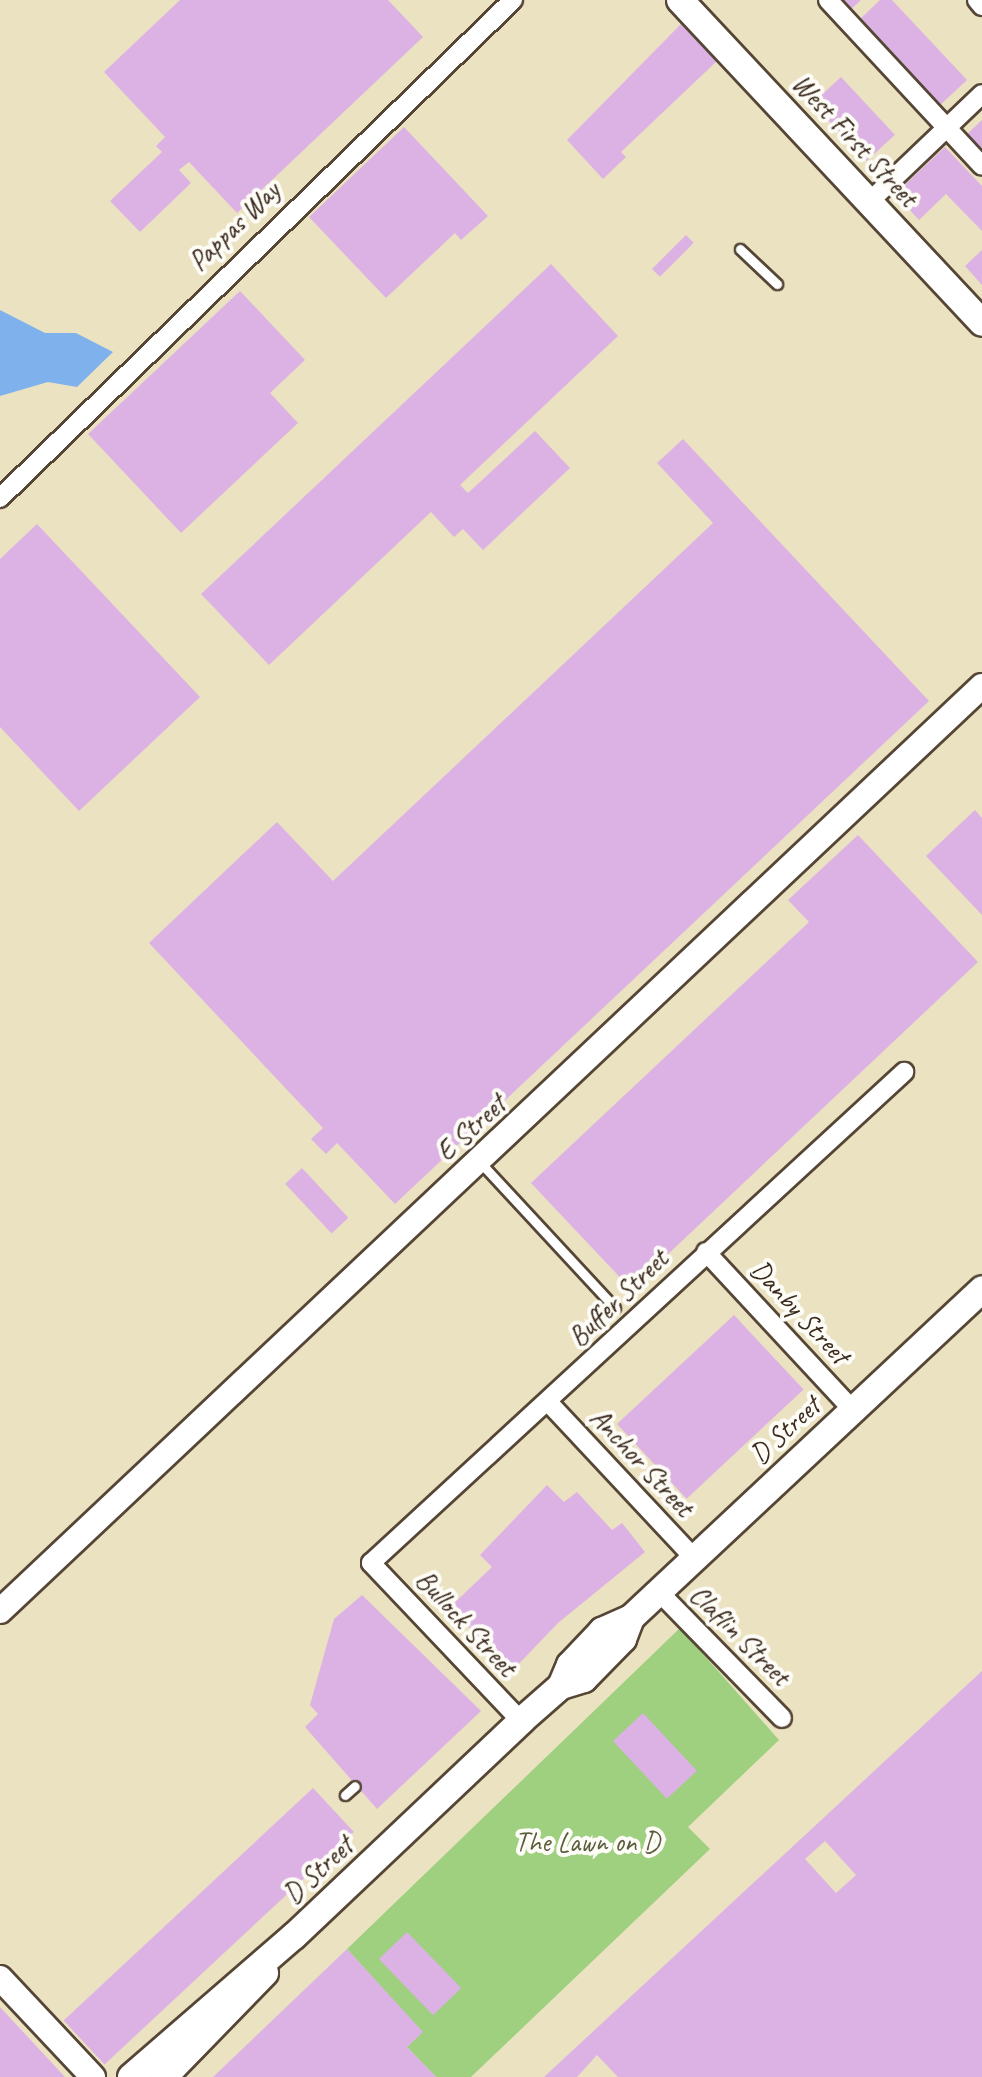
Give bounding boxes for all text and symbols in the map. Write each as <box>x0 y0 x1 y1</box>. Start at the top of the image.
street label: West First Street <box>785 66 925 214</box>
street label: Pappas Way <box>181 174 287 278</box>
street label: E Street <box>429 1088 513 1168</box>
street label: Buffer Street <box>561 1242 675 1354</box>
street label: Danby Street <box>743 1253 857 1371</box>
street label: D Street <box>743 1389 827 1471</box>
street label: Anchor Street <box>583 1401 701 1523</box>
street label: Bullock Street <box>408 1563 524 1683</box>
street label: Claflin Street <box>683 1578 797 1692</box>
park label: The Lawn on D <box>514 1825 660 1859</box>
street label: D Street <box>276 1829 360 1911</box>

